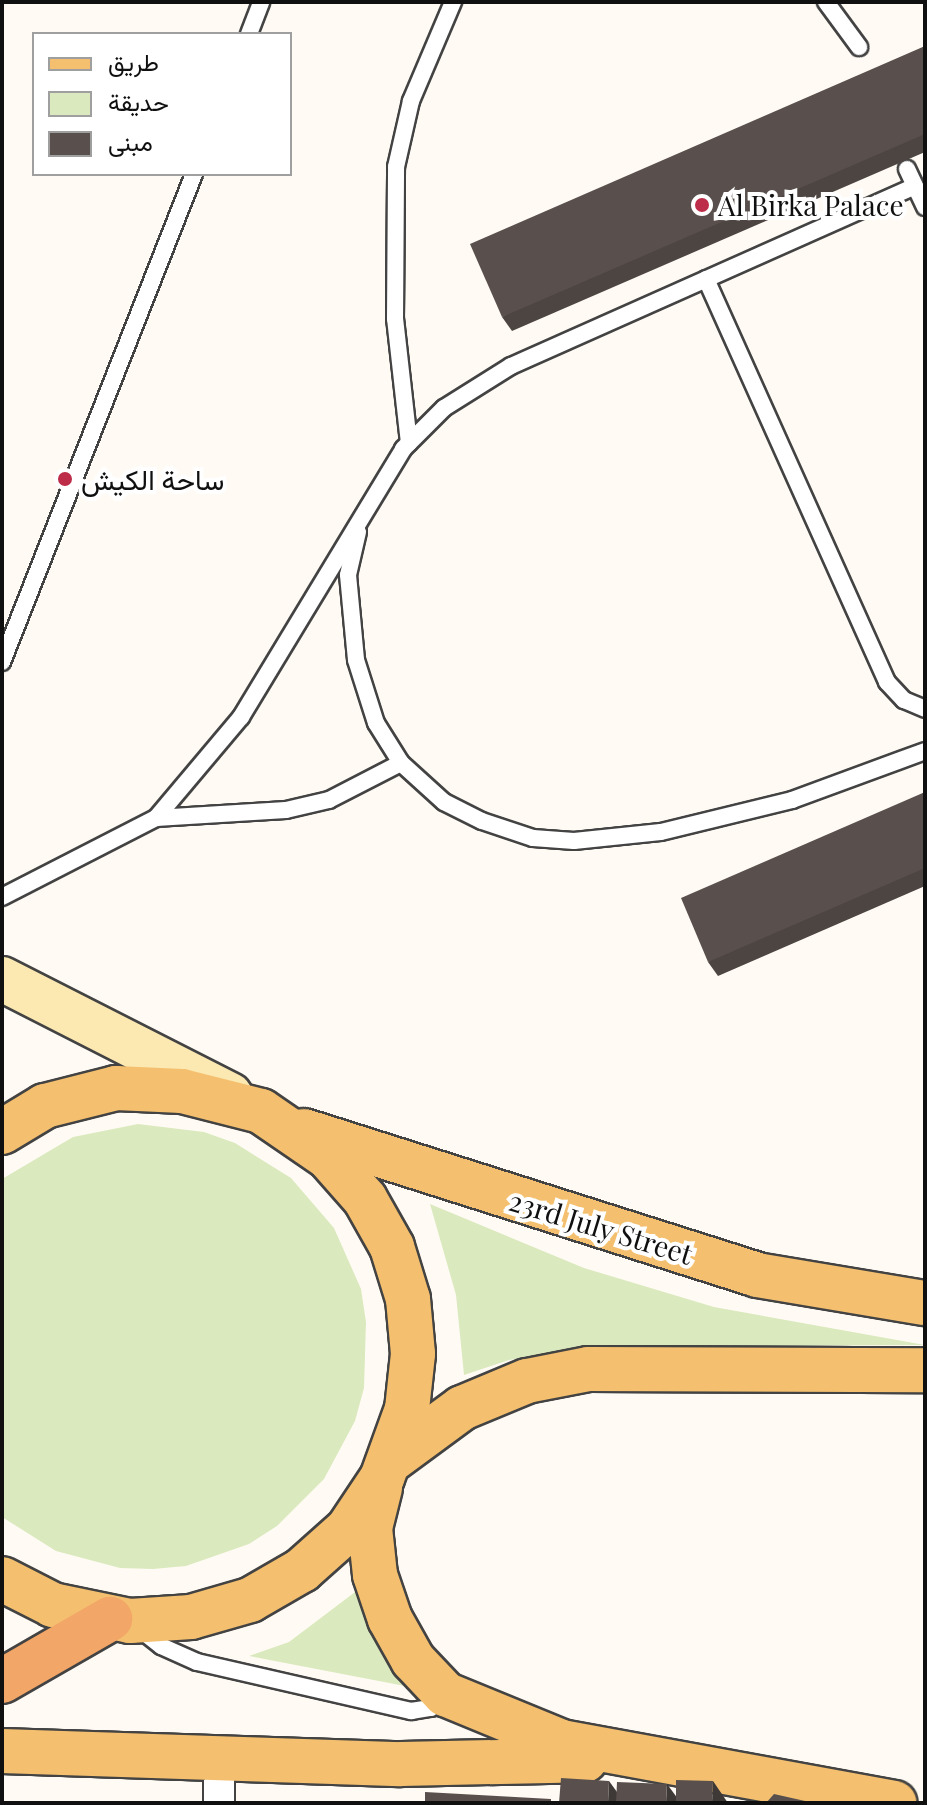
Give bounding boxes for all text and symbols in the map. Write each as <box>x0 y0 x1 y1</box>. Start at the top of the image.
legend <box>32 32 292 176</box>
text: طريق <box>108 45 159 77</box>
text: حديقة <box>108 85 169 117</box>
text: مبنى <box>108 125 153 157</box>
place label: Al Birka Palace <box>718 188 904 222</box>
marker: Al Birka Palace <box>693 196 711 214</box>
place label: ساحة الكيش <box>81 462 224 496</box>
marker: ساحة الكيش <box>56 470 74 488</box>
street label: 23rd July Street <box>505 1183 697 1271</box>

